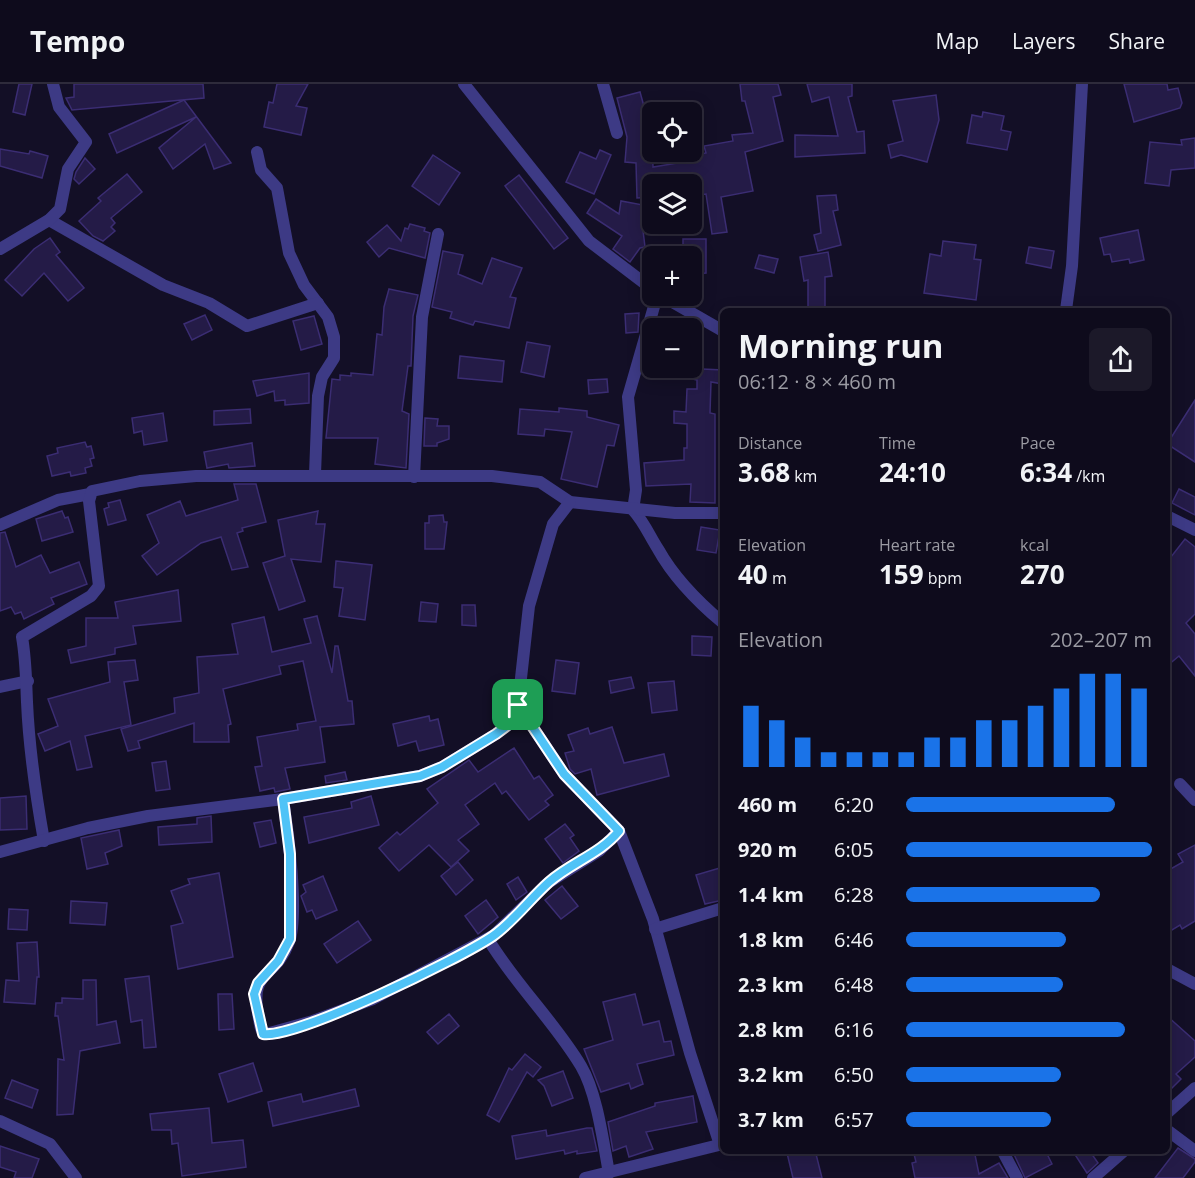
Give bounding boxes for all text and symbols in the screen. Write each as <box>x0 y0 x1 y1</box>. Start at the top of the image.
text: Tempo <box>30 22 125 60</box>
text: Map <box>936 27 979 55</box>
text: Layers <box>1012 27 1076 55</box>
text: Share <box>1109 27 1165 55</box>
map controls <box>642 102 702 378</box>
button: locate <box>642 102 702 162</box>
button: layers <box>642 174 702 234</box>
button: + <box>642 246 702 306</box>
button: − <box>642 318 702 378</box>
text: Morning run <box>738 323 944 368</box>
button: share <box>1089 328 1152 391</box>
text: 06:12 · 8 × 460 m <box>738 368 896 395</box>
text: Distance <box>738 432 802 454</box>
text: Time <box>879 432 916 454</box>
text: Pace <box>1020 432 1055 454</box>
text: 3.68 <box>738 454 790 490</box>
text: 24:10 <box>879 454 946 490</box>
text: 6:34 <box>1020 454 1072 490</box>
text: km <box>790 465 817 487</box>
text: /km <box>1072 465 1105 487</box>
text: Elevation <box>738 534 806 556</box>
text: Heart rate <box>879 534 955 556</box>
text: kcal <box>1020 534 1049 556</box>
text: 40 <box>738 556 768 592</box>
text: 159 <box>879 556 924 592</box>
text: 270 <box>1020 556 1065 592</box>
text: m <box>768 567 787 589</box>
text: bpm <box>924 567 962 589</box>
text: Elevation <box>738 626 823 653</box>
text: 202–207 m <box>1050 626 1152 653</box>
pin <box>492 679 543 730</box>
icon: arrive <box>501 688 534 721</box>
text: 460 m <box>738 791 797 818</box>
text: 6:20 <box>834 791 874 818</box>
text: 920 m <box>738 836 797 863</box>
text: 6:05 <box>834 836 874 863</box>
text: 1.4 km <box>738 881 804 908</box>
text: 6:28 <box>834 881 874 908</box>
text: 1.8 km <box>738 926 804 953</box>
text: 6:46 <box>834 926 874 953</box>
text: 2.3 km <box>738 971 804 998</box>
text: 6:48 <box>834 971 874 998</box>
text: 2.8 km <box>738 1016 804 1043</box>
text: 6:16 <box>834 1016 874 1043</box>
text: 3.2 km <box>738 1061 804 1088</box>
text: 6:50 <box>834 1061 874 1088</box>
text: 3.7 km <box>738 1106 804 1133</box>
text: 6:57 <box>834 1106 874 1133</box>

